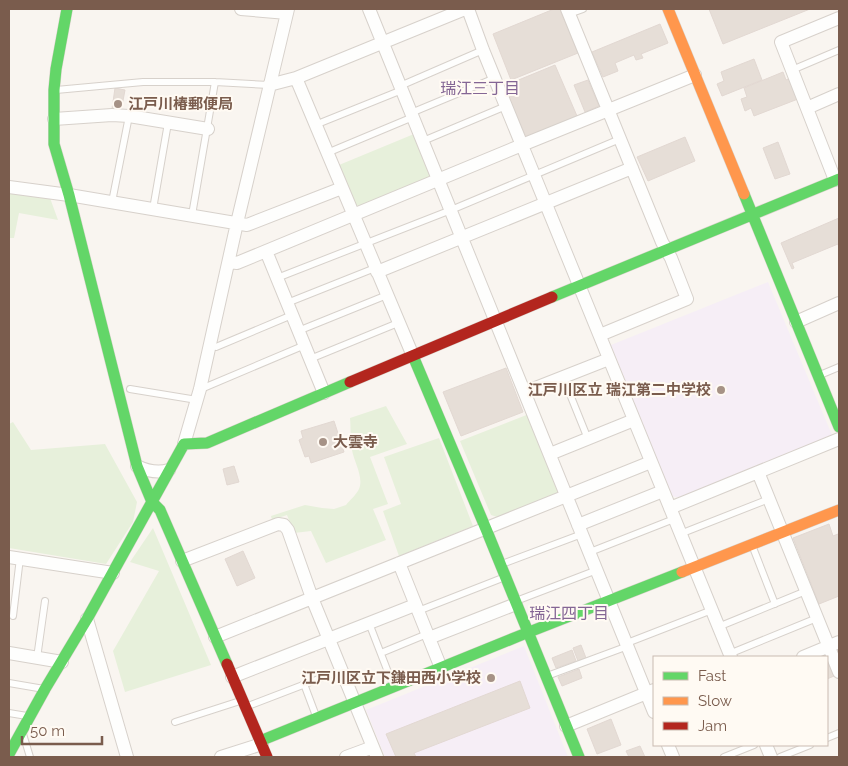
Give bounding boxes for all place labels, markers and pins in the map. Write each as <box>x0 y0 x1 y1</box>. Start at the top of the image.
place label: 江戸川椿郵便局 <box>128 95 233 113</box>
marker: 江戸川椿郵便局 <box>112 98 124 110</box>
place label: 江戸川区立 瑞江第二中学校 <box>527 381 711 399</box>
marker: 江戸川区立 瑞江第二中学校 <box>715 384 727 396</box>
place label: 大雲寺 <box>333 433 378 451</box>
marker: 大雲寺 <box>317 436 329 448</box>
place label: 江戸川区立下鎌田西小学校 <box>301 669 481 687</box>
marker: 江戸川区立下鎌田西小学校 <box>485 672 497 684</box>

